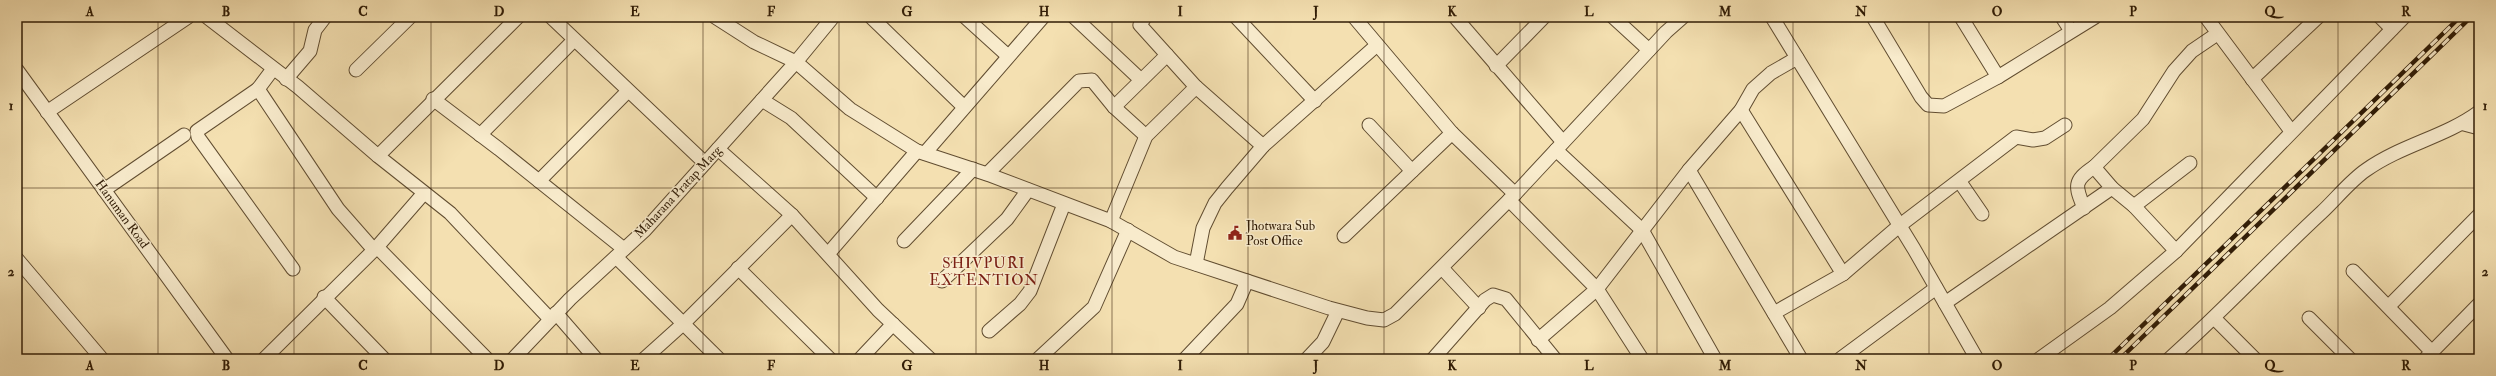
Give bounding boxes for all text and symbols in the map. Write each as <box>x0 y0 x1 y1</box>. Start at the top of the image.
text: A <box>85 4 95 20</box>
text: B <box>222 4 230 20</box>
text: C <box>358 4 368 20</box>
text: D <box>494 4 505 20</box>
text: E <box>630 4 640 20</box>
text: F <box>767 4 776 20</box>
text: G <box>902 4 913 20</box>
text: H <box>1039 4 1050 20</box>
text: I <box>1177 4 1183 20</box>
text: J <box>1312 4 1319 21</box>
text: K <box>1447 4 1457 20</box>
text: L <box>1584 4 1594 20</box>
text: M <box>1718 4 1732 20</box>
text: N <box>1854 4 1867 20</box>
text: O <box>1992 4 2003 20</box>
text: P <box>2129 4 2137 20</box>
text: Q <box>2265 4 2285 20</box>
text: R <box>2401 4 2411 20</box>
text: 1 <box>9 98 14 114</box>
text: 1 <box>2483 98 2488 114</box>
street label: Maharana Pratap Marg <box>631 142 726 242</box>
street label: Hanuman Road <box>92 176 153 252</box>
place label: Jhotwara Sub Post Office <box>1245 218 1315 249</box>
public building icon: Jhotwara Sub Post Office <box>1227 225 1243 241</box>
district label: SHIVPURI EXTENTION <box>929 254 1039 290</box>
text: 2 <box>8 264 15 280</box>
text: 2 <box>2482 264 2489 280</box>
text: A <box>85 358 95 374</box>
text: B <box>222 358 230 374</box>
text: C <box>358 358 368 374</box>
text: D <box>494 358 505 374</box>
text: E <box>630 358 640 374</box>
text: F <box>767 358 776 374</box>
text: G <box>902 358 913 374</box>
text: H <box>1039 358 1050 374</box>
text: I <box>1177 358 1183 374</box>
text: J <box>1312 358 1319 375</box>
text: K <box>1447 358 1457 374</box>
text: L <box>1584 358 1594 374</box>
text: M <box>1718 358 1732 374</box>
text: N <box>1854 358 1867 374</box>
text: O <box>1992 358 2003 374</box>
text: P <box>2129 358 2137 374</box>
text: Q <box>2265 358 2285 374</box>
text: R <box>2401 358 2411 374</box>

